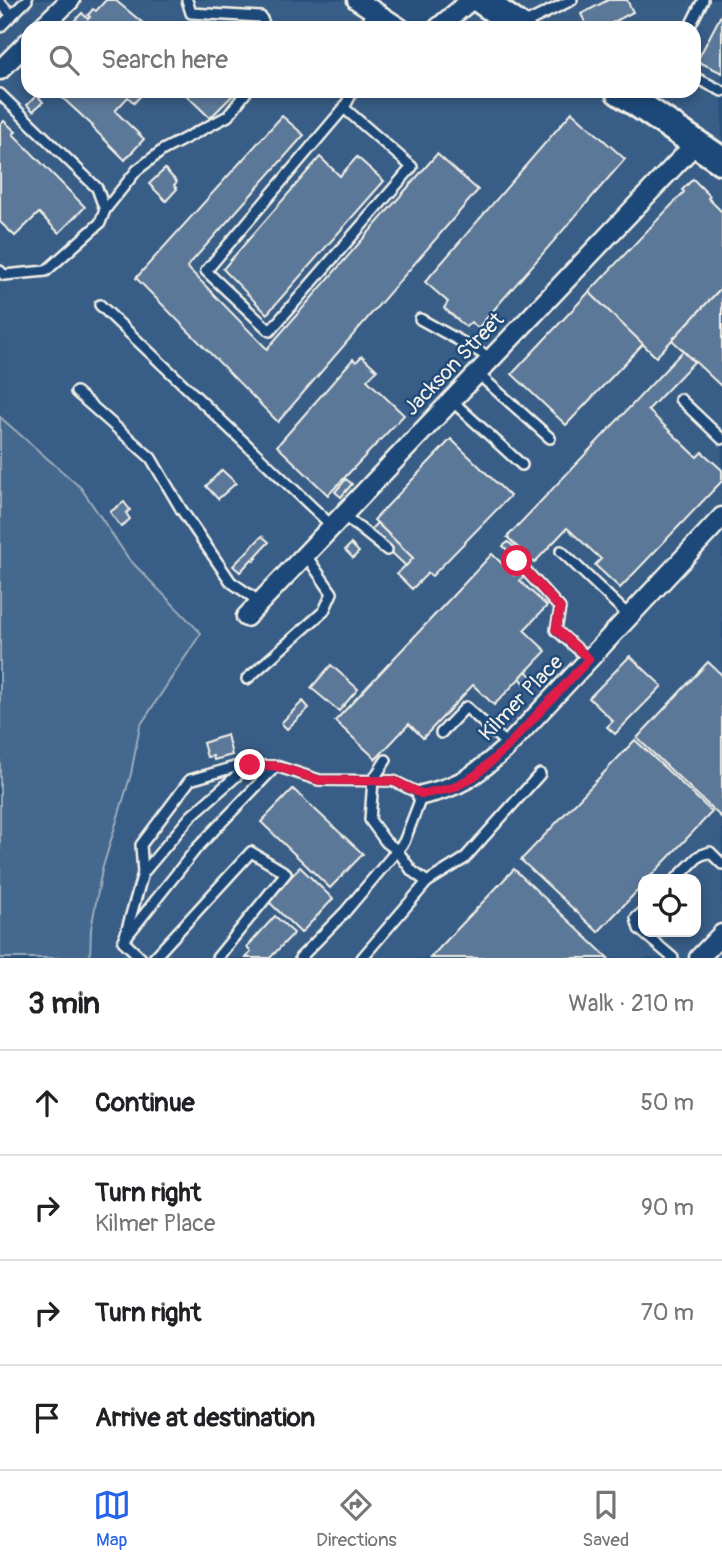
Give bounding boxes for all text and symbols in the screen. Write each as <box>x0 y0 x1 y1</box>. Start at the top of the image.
search box <box>21 21 701 98</box>
icon: search <box>45 41 83 79</box>
text: Search here <box>101 44 228 76</box>
street label: Jackson Street <box>398 306 510 421</box>
route start <box>501 545 532 576</box>
street label: Kilmer Place <box>473 649 569 747</box>
route end <box>234 749 265 780</box>
map controls <box>638 874 701 937</box>
button: locate <box>638 874 701 937</box>
text: 3 min <box>28 985 100 1022</box>
text: Walk · 210 m <box>568 989 694 1018</box>
icon: ahead <box>28 1084 66 1122</box>
text: Continue <box>95 1087 195 1119</box>
text: 50 m <box>640 1088 694 1117</box>
text: Turn right <box>95 1177 201 1209</box>
icon: right <box>28 1189 66 1227</box>
text: 90 m <box>641 1193 694 1222</box>
text: Kilmer Place <box>95 1209 215 1238</box>
icon: right <box>28 1294 66 1332</box>
text: Turn right <box>95 1297 201 1329</box>
text: 70 m <box>641 1298 694 1327</box>
icon: arrive <box>28 1399 66 1437</box>
text: Arrive at destination <box>95 1402 315 1434</box>
tab: Map <box>93 1486 131 1552</box>
tab: Directions <box>316 1486 397 1552</box>
tab: Saved <box>582 1486 629 1552</box>

